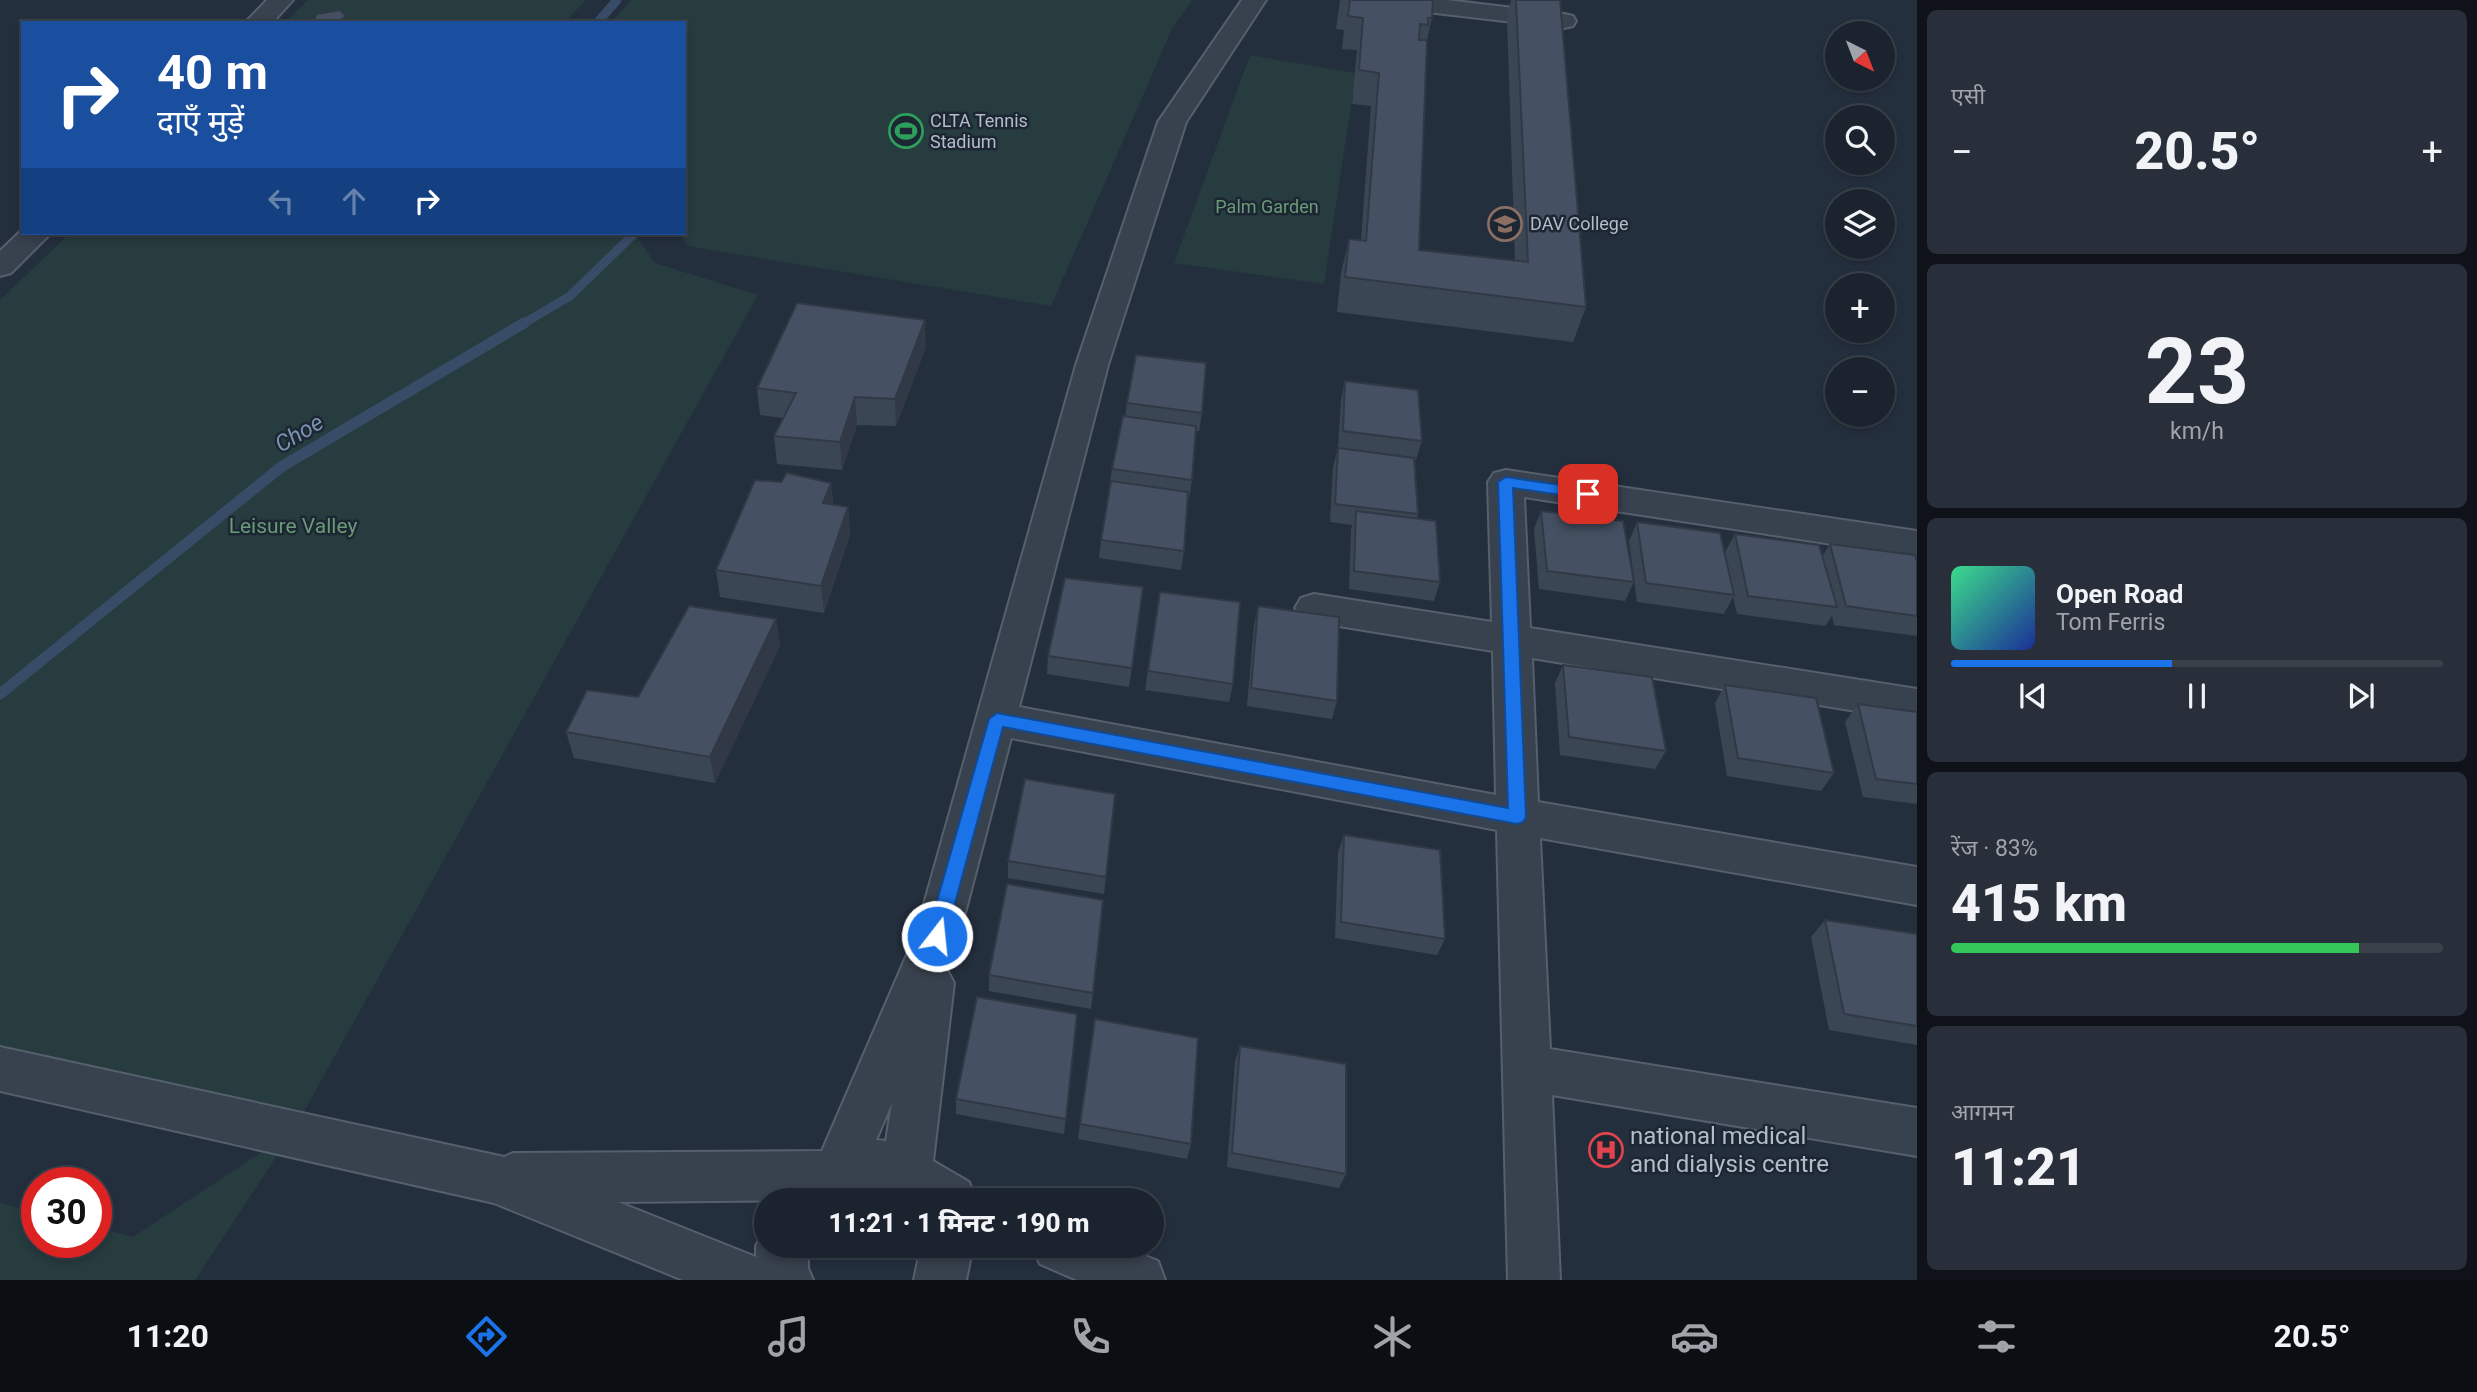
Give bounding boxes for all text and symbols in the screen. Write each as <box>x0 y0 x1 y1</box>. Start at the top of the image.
north arrow <box>1825 21 1895 91</box>
map controls <box>1825 21 1895 427</box>
text: 40 m <box>157 44 268 101</box>
icon: right <box>42 49 133 140</box>
text: एसी <box>1951 83 1985 110</box>
text: दाएँ मुड़ें <box>157 103 244 141</box>
button: search <box>1825 105 1895 175</box>
place label: CLTA Tennis Stadium <box>930 110 1028 152</box>
sports icon: CLTA Tennis Stadium <box>887 112 925 150</box>
text: 20.5° <box>2134 121 2260 182</box>
text: − <box>1951 130 1973 174</box>
text: + <box>2421 130 2443 174</box>
icon: left <box>262 182 300 220</box>
icon: ahead <box>335 182 373 220</box>
icon: right <box>408 182 446 220</box>
button: layers <box>1825 189 1895 259</box>
park label: Palm Garden <box>1215 196 1319 217</box>
school or university icon: DAV College <box>1486 205 1524 243</box>
place label: DAV College <box>1530 213 1628 234</box>
button: + <box>1825 273 1895 343</box>
text: 23 <box>2145 319 2249 425</box>
button: − <box>1825 357 1895 427</box>
water label: Choe <box>270 409 328 458</box>
text: km/h <box>2170 418 2224 445</box>
pin <box>1558 464 1618 524</box>
icon: arrive <box>1569 475 1607 513</box>
park label: Leisure Valley <box>229 514 357 538</box>
text: Open Road <box>2056 579 2184 609</box>
text: Tom Ferris <box>2056 609 2165 636</box>
icon: previous <box>2014 677 2052 715</box>
icon: pause <box>2178 677 2216 715</box>
icon: next <box>2342 677 2380 715</box>
text: रेंज · 83% <box>1951 835 2038 862</box>
text: 415 km <box>1951 873 2127 934</box>
position arrow <box>900 899 974 973</box>
text: आगमन <box>1951 1099 2014 1126</box>
place label: national medical and dialysis centre <box>1630 1122 1829 1178</box>
hospital icon: national medical and dialysis centre <box>1587 1131 1625 1169</box>
text: 11:21 <box>1951 1137 2086 1198</box>
speed limit sign: 30 <box>21 1167 112 1258</box>
text: 11:21 · 1 मिनट · 190 m <box>829 1208 1090 1238</box>
icon: directions <box>462 1312 511 1361</box>
icon: music <box>764 1312 813 1361</box>
icon: phone <box>1066 1312 1115 1361</box>
icon: climate <box>1368 1312 1417 1361</box>
icon: car <box>1670 1312 1719 1361</box>
icon: filters <box>1972 1312 2021 1361</box>
text: 11:20 <box>126 1317 209 1355</box>
text: 20.5° <box>2274 1317 2350 1355</box>

